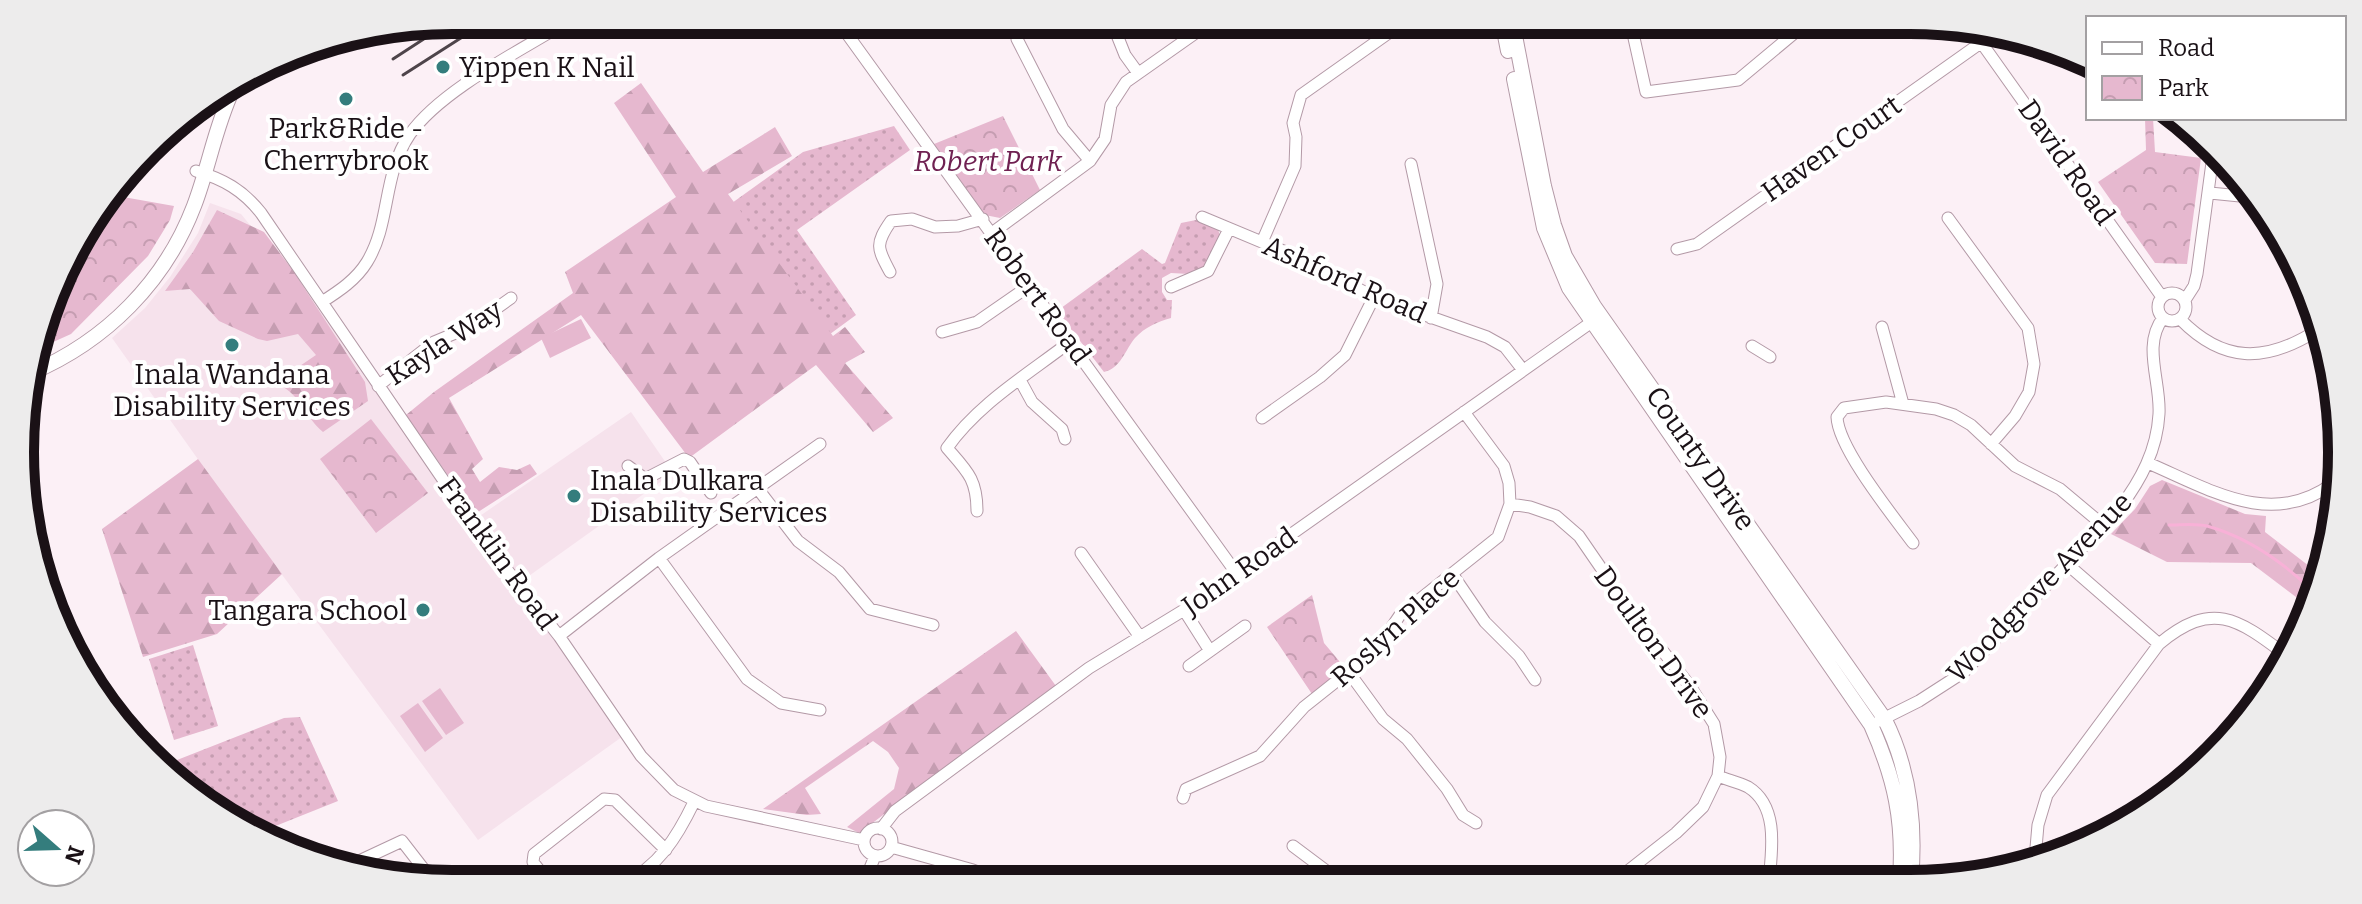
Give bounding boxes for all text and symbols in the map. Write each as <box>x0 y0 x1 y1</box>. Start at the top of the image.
legend <box>2086 16 2346 120</box>
text: Road <box>2158 34 2214 62</box>
place label: Yippen K Nail <box>459 51 635 84</box>
marker: Yippen K Nail <box>434 58 452 76</box>
text: Park <box>2158 74 2209 102</box>
street label: Haven Court <box>1755 88 1907 209</box>
marker: Park&Ride - Cherrybrook <box>337 90 355 108</box>
street label: David Road <box>2011 93 2122 231</box>
place label: Park&Ride - Cherrybrook <box>263 112 429 177</box>
park label: Robert Park <box>914 145 1063 178</box>
street label: Robert Road <box>977 222 1098 370</box>
street label: Ashford Road <box>1258 229 1432 330</box>
street label: Kayla Way <box>380 293 509 392</box>
marker: Inala Wandana Disability Services <box>223 336 241 354</box>
place label: Inala Wandana Disability Services <box>113 358 351 423</box>
street label: County Drive <box>1639 380 1762 536</box>
place label: Inala Dulkara Disability Services <box>590 464 828 529</box>
street label: Franklin Road <box>431 470 564 636</box>
street label: Woodgrove Avenue <box>1940 485 2139 689</box>
marker: Inala Dulkara Disability Services <box>565 487 583 505</box>
street label: John Road <box>1175 520 1303 623</box>
street label: Doulton Drive <box>1587 560 1720 725</box>
street label: Roslyn Place <box>1324 561 1466 694</box>
place label: Tangara School <box>208 594 407 627</box>
marker: Tangara School <box>414 601 432 619</box>
north arrow <box>16 808 96 888</box>
text: N <box>59 842 90 867</box>

